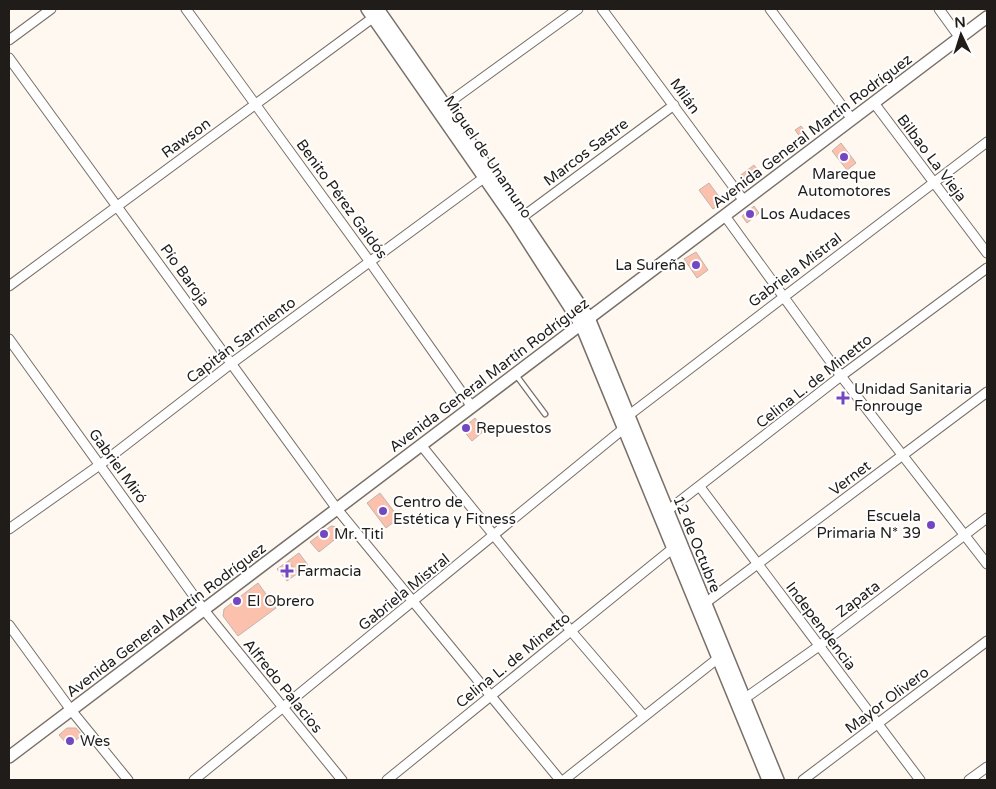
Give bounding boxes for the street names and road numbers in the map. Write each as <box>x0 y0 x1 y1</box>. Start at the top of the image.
street label: Avenida General Martín Rodríguez <box>709 50 915 212</box>
street label: Milán <box>666 75 704 117</box>
street label: Miguel de Unamuno <box>440 92 536 222</box>
street label: Bilbao La Vieja <box>893 111 971 205</box>
street label: Rawson <box>158 114 214 162</box>
street label: Marcos Sastre <box>540 114 632 190</box>
street label: Benito Pérez Galdós <box>293 136 391 262</box>
street label: Gabriela Mistral <box>745 229 845 311</box>
street label: Pío Baroja <box>156 240 214 310</box>
street label: Capitán Sarmiento <box>183 293 299 387</box>
street label: Avenida General Martín Rodríguez <box>386 294 592 456</box>
street label: Celina L. de Minetto <box>752 330 876 432</box>
street label: Gabriel Miró <box>85 425 151 507</box>
street label: Vernet <box>826 456 874 499</box>
street label: 12 de Octubre <box>669 493 725 595</box>
street label: Avenida General Martín Rodríguez <box>63 539 269 701</box>
street label: Gabriela Mistral <box>355 550 453 634</box>
street label: Zapata <box>833 577 883 621</box>
street label: Independencia <box>782 578 860 674</box>
street label: Celina L. de Minetto <box>452 608 574 712</box>
street label: Alfredo Palacios <box>240 635 326 737</box>
street label: Mayor Olivero <box>842 663 932 737</box>

